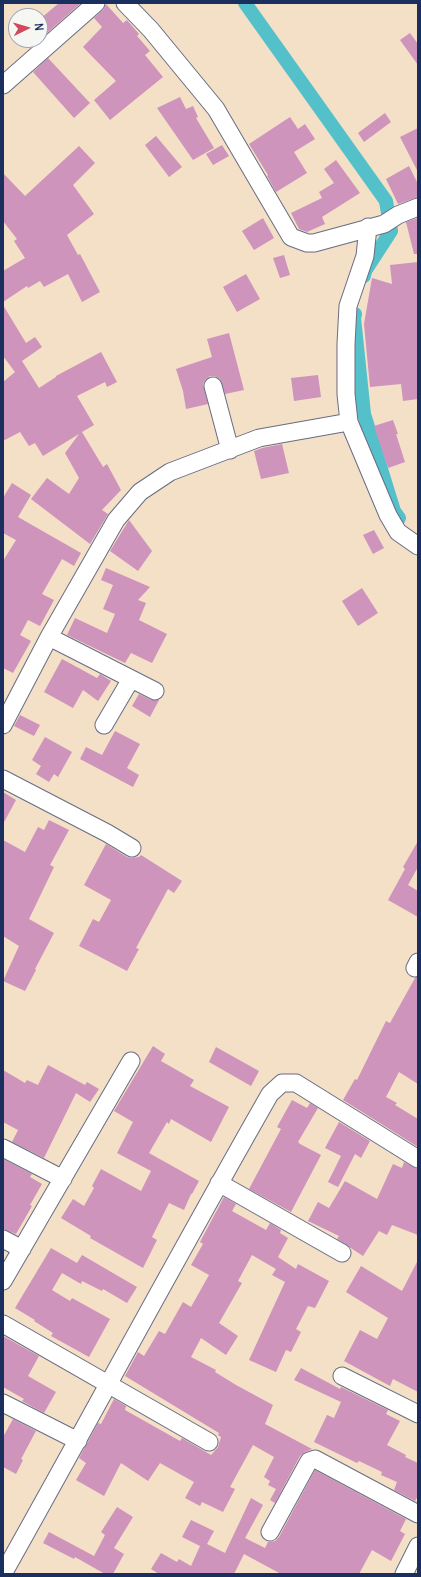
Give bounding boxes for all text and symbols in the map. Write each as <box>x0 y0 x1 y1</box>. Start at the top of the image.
north arrow <box>8 8 48 48</box>
text: N <box>32 23 46 31</box>

